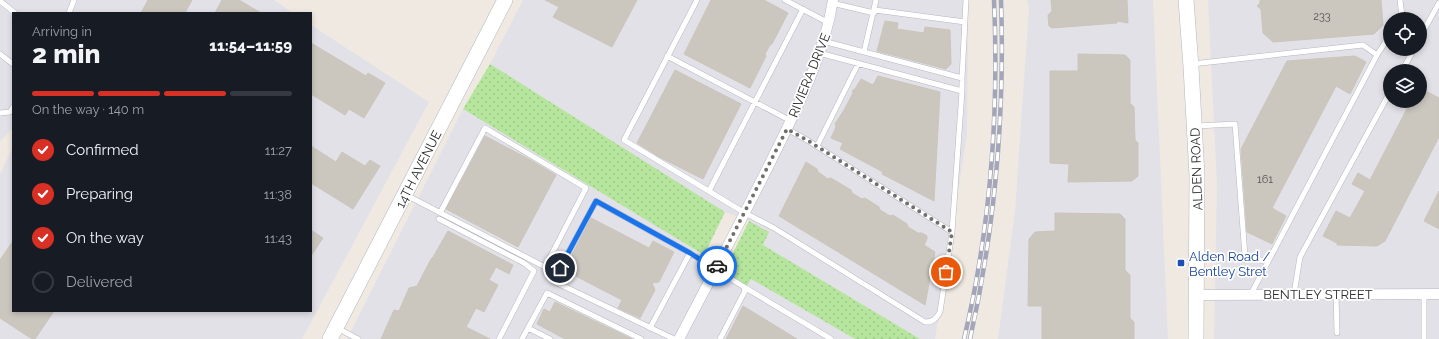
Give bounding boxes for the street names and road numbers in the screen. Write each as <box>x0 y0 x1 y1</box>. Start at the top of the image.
street label: RIVIERA DRIVE <box>786 31 833 120</box>
street label: ALDEN ROAD <box>1188 127 1205 211</box>
street label: 14TH AVENUE <box>392 128 444 210</box>
street label: BENTLEY STREET <box>1263 287 1373 302</box>

